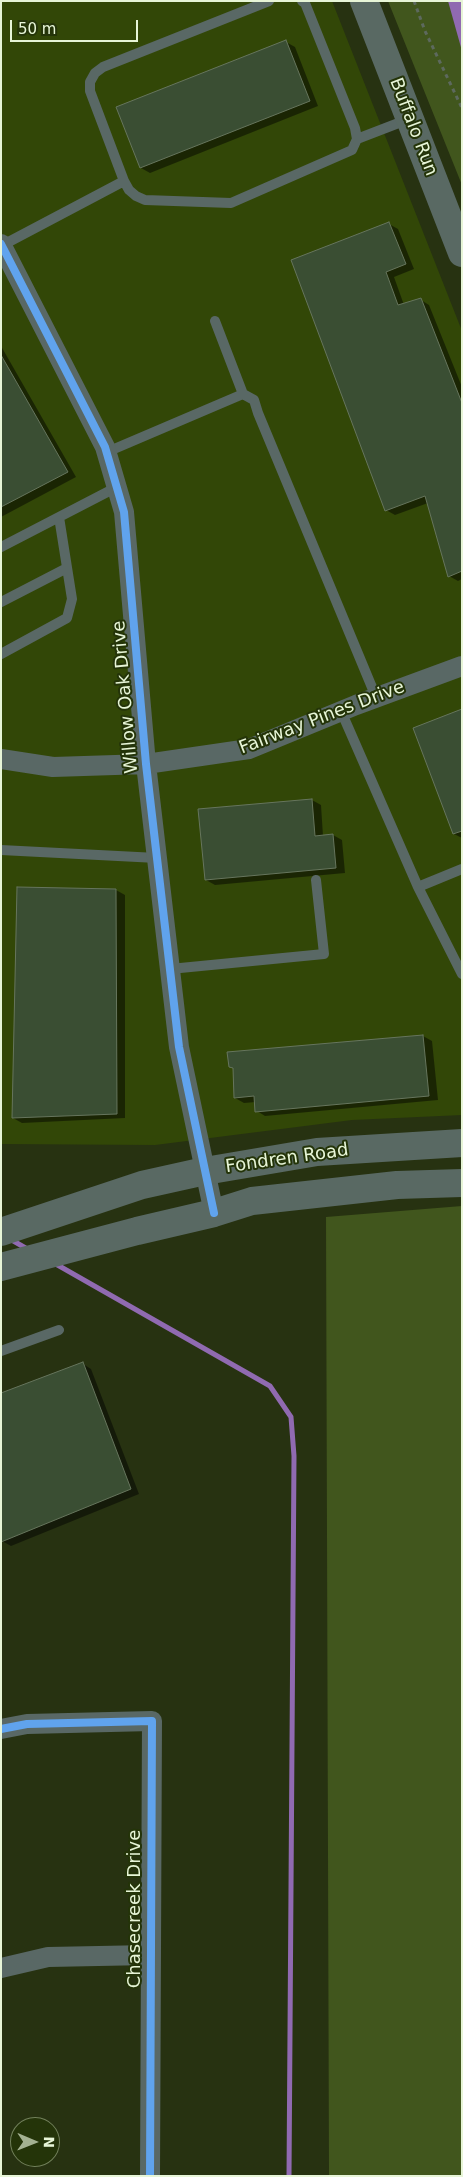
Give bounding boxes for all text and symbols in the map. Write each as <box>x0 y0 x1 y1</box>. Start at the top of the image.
scale bar <box>12 10 140 42</box>
text: 50 m <box>18 20 56 38</box>
street label: Buffalo Run <box>384 75 442 179</box>
street label: Willow Oak Drive <box>109 620 143 774</box>
street label: Fairway Pines Drive <box>236 677 408 759</box>
street label: Fondren Road <box>224 1140 350 1178</box>
street label: Chasecreek Drive <box>124 1830 146 1988</box>
north arrow <box>10 2117 60 2167</box>
text: N <box>41 2136 57 2148</box>

